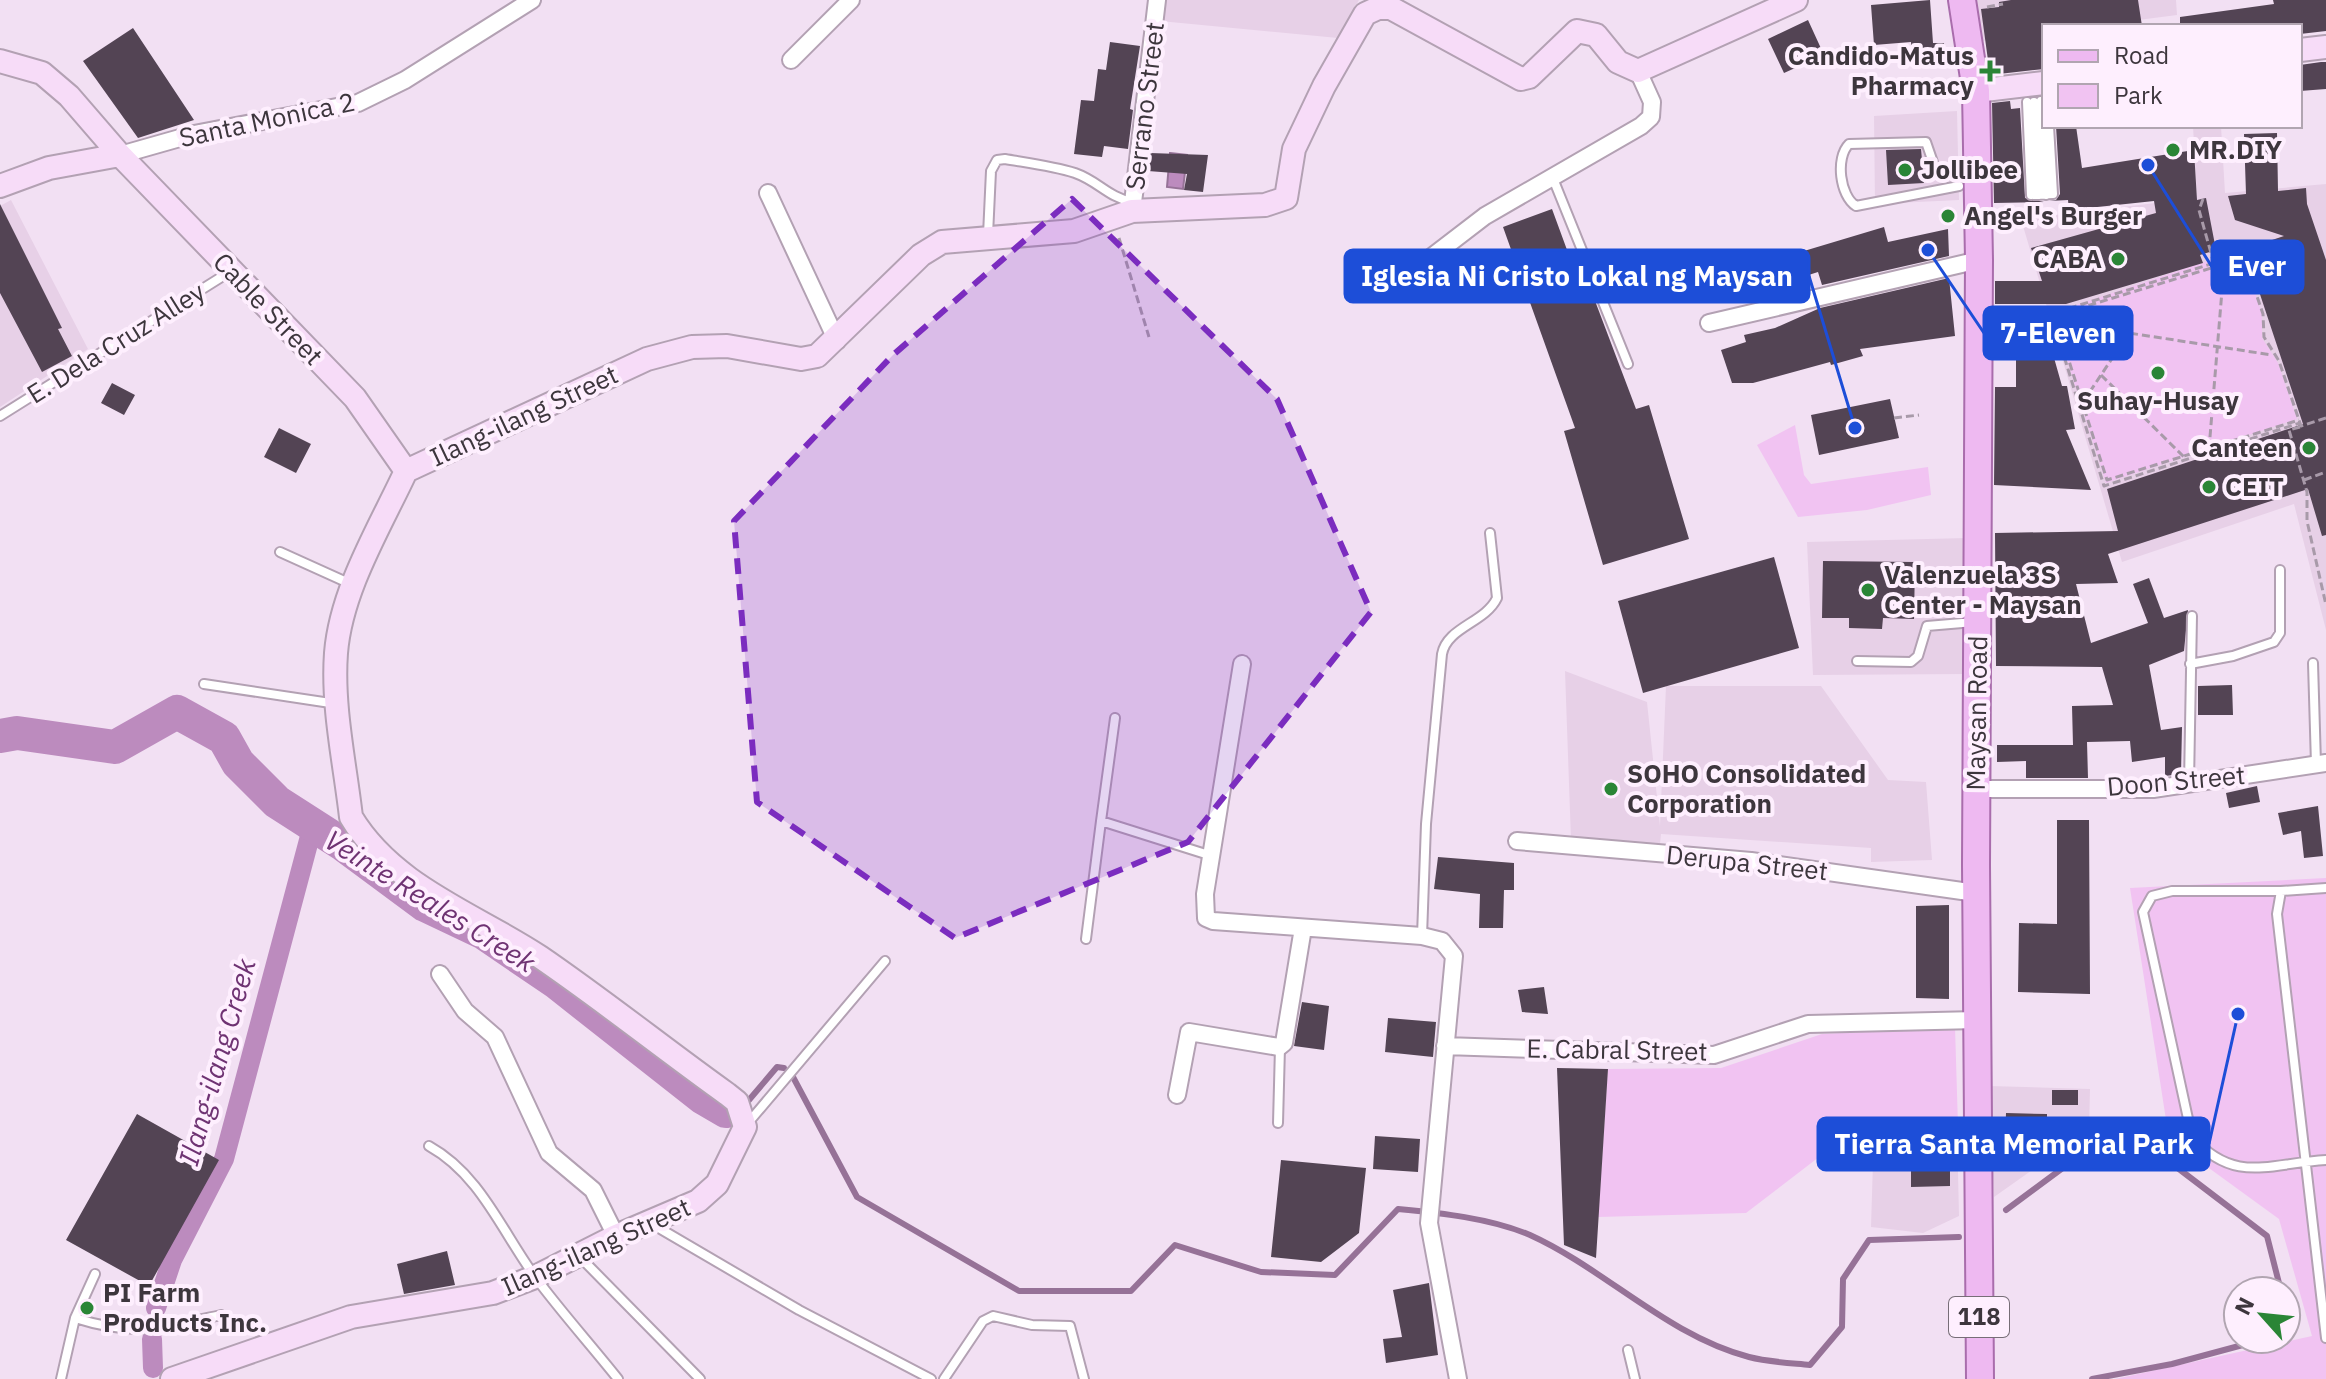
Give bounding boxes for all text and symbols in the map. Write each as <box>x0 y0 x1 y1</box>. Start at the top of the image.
street label: Serrano Street <box>1117 20 1171 192</box>
legend <box>2042 24 2302 128</box>
place label: Candido-Matus Pharmacy <box>1788 38 1974 102</box>
text: Road <box>2114 39 2169 71</box>
marker: Candido-Matus Pharmacy <box>1981 62 1999 80</box>
text: Park <box>2114 79 2163 111</box>
street label: Santa Monica 2 <box>176 84 358 154</box>
place label: MR.DIY <box>2189 132 2282 166</box>
marker: MR.DIY <box>2164 141 2182 159</box>
place label: Jollibee <box>1921 152 2018 186</box>
marker: Jollibee <box>1896 161 1914 179</box>
place label: Angel's Burger <box>1964 198 2143 232</box>
marker: Angel's Burger <box>1939 207 1957 225</box>
place label: CABA <box>2033 241 2102 275</box>
callout: Ever <box>2212 241 2303 293</box>
street label: Cable Street <box>207 245 331 372</box>
text: Ever <box>2228 247 2286 284</box>
callout: Iglesia Ni Cristo Lokal ng Maysan <box>1345 250 1809 302</box>
marker: CABA <box>2109 250 2127 268</box>
text: Iglesia Ni Cristo Lokal ng Maysan <box>1361 257 1793 294</box>
street label: E. Dela Cruz Alley <box>20 274 211 411</box>
callout: 7-Eleven <box>1984 307 2132 359</box>
text: 7-Eleven <box>2000 314 2116 351</box>
street label: Ilang-ilang Street <box>424 357 623 474</box>
marker: Suhay-Husay <box>2149 364 2167 382</box>
place label: Suhay-Husay <box>2077 383 2239 417</box>
place label: Canteen <box>2191 430 2293 464</box>
marker: Canteen <box>2300 439 2318 457</box>
place label: CEIT <box>2225 469 2284 503</box>
marker: CEIT <box>2200 478 2218 496</box>
place label: Valenzuela 3S Center - Maysan <box>1884 557 2082 621</box>
marker: Valenzuela 3S Center - Maysan <box>1859 581 1877 599</box>
street label: Maysan Road <box>1958 635 1994 791</box>
place label: SOHO Consolidated Corporation <box>1627 756 1866 820</box>
street label: Doon Street <box>2105 757 2247 803</box>
marker: SOHO Consolidated Corporation <box>1602 780 1620 798</box>
water label: Veinte Reales Creek <box>318 821 543 981</box>
street label: Derupa Street <box>1665 837 1830 887</box>
water label: Ilang-ilang Creek <box>169 954 264 1169</box>
street label: E. Cabral Street <box>1526 1030 1708 1068</box>
callout: Tierra Santa Memorial Park <box>1818 1118 2209 1170</box>
text: Tierra Santa Memorial Park <box>1834 1125 2195 1162</box>
street label: Ilang-ilang Street <box>496 1189 696 1303</box>
place label: PI Farm Products Inc. <box>103 1275 267 1339</box>
north arrow <box>2222 1275 2302 1355</box>
text: N <box>2227 1292 2260 1319</box>
road number: 118 <box>1949 1297 2009 1337</box>
marker: PI Farm Products Inc. <box>78 1299 96 1317</box>

